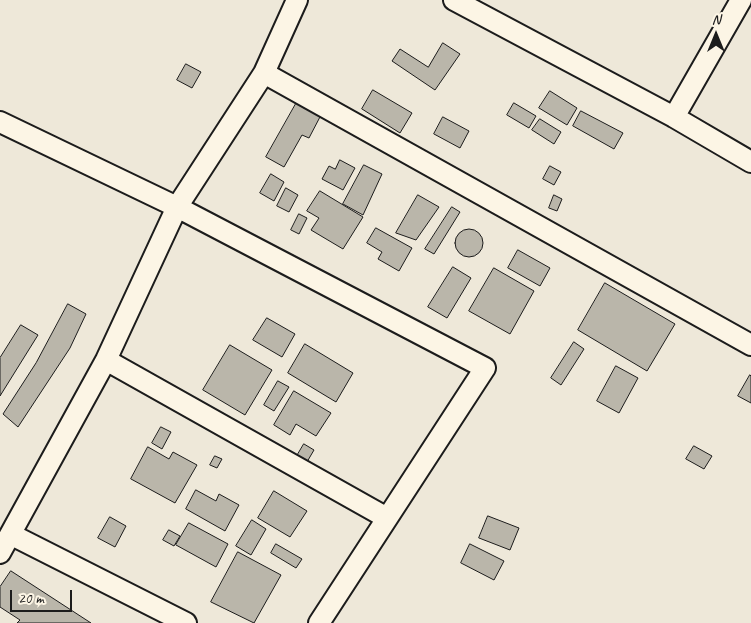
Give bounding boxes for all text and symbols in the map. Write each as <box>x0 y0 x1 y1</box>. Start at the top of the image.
north arrow <box>691 10 741 60</box>
text: N <box>712 11 720 28</box>
scale bar <box>12 580 75 612</box>
text: 20 m <box>18 589 44 608</box>

